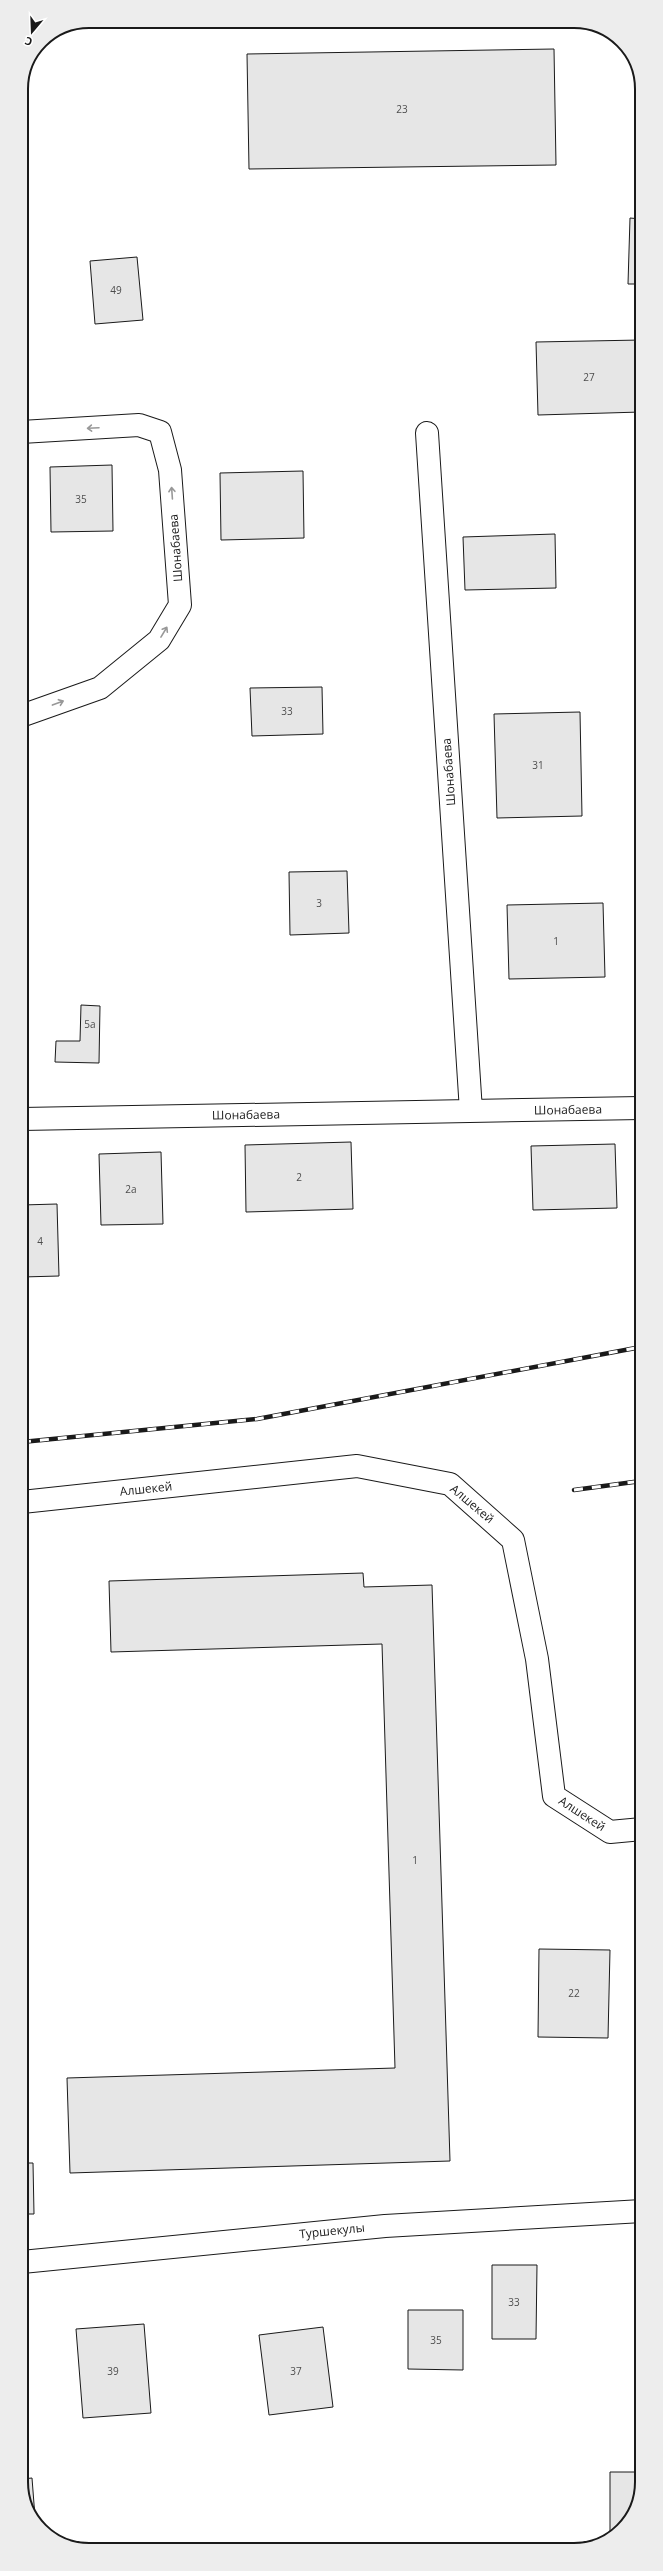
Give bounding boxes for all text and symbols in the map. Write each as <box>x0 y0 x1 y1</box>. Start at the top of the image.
north arrow <box>12 12 52 52</box>
text: С <box>23 34 34 50</box>
house number: 23 <box>396 102 408 116</box>
house number: 49 <box>110 283 122 297</box>
house number: 27 <box>583 370 595 384</box>
one-way arrow <box>87 424 100 431</box>
one-way arrow <box>168 487 175 500</box>
house number: 35 <box>75 492 87 506</box>
street label: Шонабаева <box>165 514 186 583</box>
one-way arrow <box>160 626 168 638</box>
one-way arrow <box>51 699 64 706</box>
house number: 33 <box>281 704 293 718</box>
street label: Шонабаева <box>438 738 459 807</box>
house number: 31 <box>532 758 544 772</box>
house number: 3 <box>316 896 322 910</box>
house number: 1 <box>553 934 559 948</box>
house number: 5а <box>84 1017 96 1031</box>
street label: Шонабаева <box>534 1100 602 1119</box>
street label: Шонабаева <box>212 1105 280 1124</box>
house number: 2 <box>296 1170 302 1184</box>
house number: 2а <box>125 1182 137 1196</box>
house number: 4 <box>37 1234 43 1248</box>
street label: Алшекей <box>119 1477 173 1500</box>
street label: Алшекей <box>447 1480 498 1527</box>
street label: Алшекей <box>556 1792 609 1835</box>
house number: 1 <box>412 1853 418 1867</box>
house number: 22 <box>568 1986 580 2000</box>
street label: Туршекулы <box>298 2219 365 2242</box>
house number: 33 <box>508 2295 520 2309</box>
house number: 35 <box>430 2333 442 2347</box>
house number: 39 <box>107 2364 119 2378</box>
house number: 37 <box>290 2364 302 2378</box>

